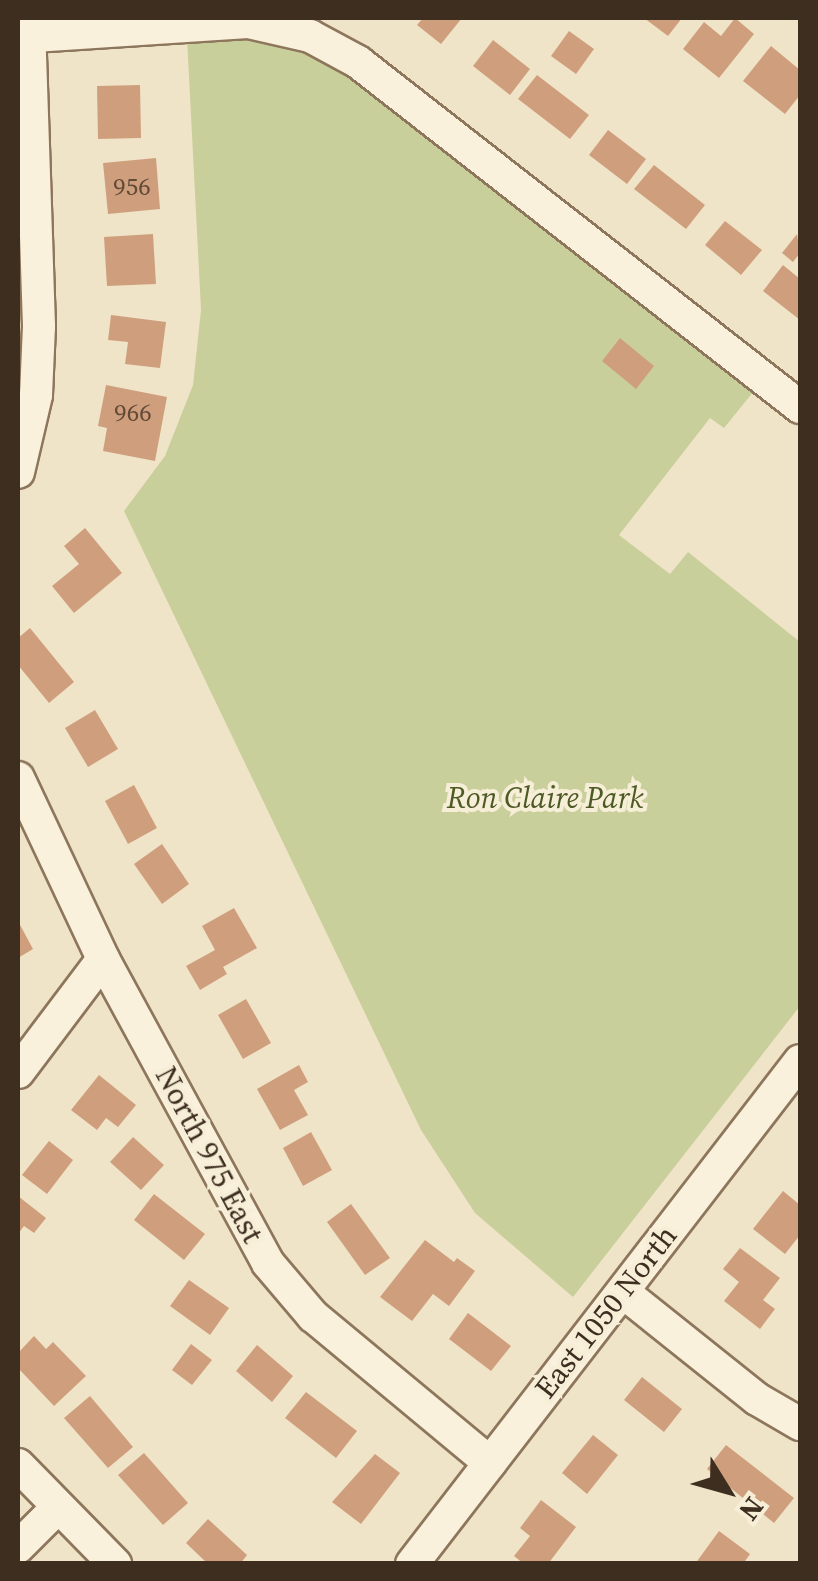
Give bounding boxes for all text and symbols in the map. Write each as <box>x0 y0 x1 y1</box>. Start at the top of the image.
house number: 956 <box>113 171 151 201</box>
house number: 966 <box>114 397 152 427</box>
park label: Ron Claire Park <box>447 780 643 816</box>
street label: North 975 East <box>147 1061 271 1249</box>
street label: East 1050 North <box>527 1218 685 1406</box>
north arrow <box>678 1441 778 1541</box>
text: N <box>731 1489 773 1529</box>

